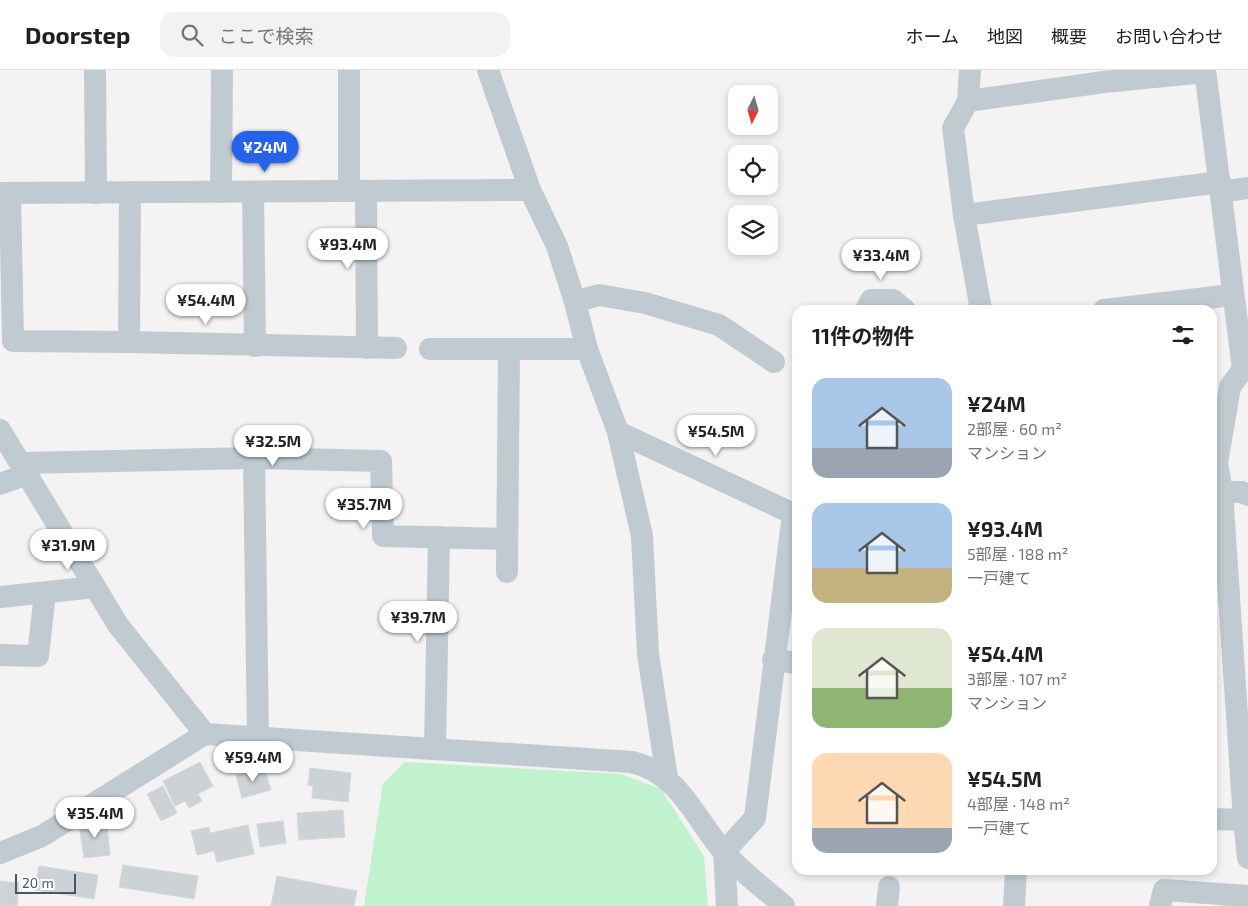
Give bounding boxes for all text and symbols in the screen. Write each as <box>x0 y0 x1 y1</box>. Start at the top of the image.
search box <box>160 12 510 57</box>
text: Doorstep <box>25 20 130 49</box>
icon: search <box>178 21 206 49</box>
text: ここで検索 <box>218 24 314 47</box>
text: ホーム <box>906 25 959 47</box>
text: 地図 <box>987 25 1023 47</box>
text: 概要 <box>1051 25 1087 47</box>
text: お問い合わせ <box>1115 25 1223 47</box>
north arrow <box>728 85 778 135</box>
map controls <box>728 85 778 255</box>
pin: ¥24M <box>235 131 295 173</box>
text: ¥24M <box>243 137 287 156</box>
button: locate <box>728 145 778 195</box>
button: layers <box>728 205 778 255</box>
pin: ¥93.4M <box>307 228 389 270</box>
text: ¥93.4M <box>319 234 377 253</box>
pin: ¥33.4M <box>840 238 922 281</box>
text: ¥33.4M <box>852 245 910 264</box>
pin: ¥54.4M <box>165 284 247 326</box>
text: ¥54.4M <box>177 290 235 309</box>
icon: filters <box>1169 321 1197 349</box>
text: 11件の物件 <box>812 323 914 348</box>
text: ¥24M <box>967 391 1026 416</box>
icon: home <box>852 398 912 458</box>
pin: ¥54.5M <box>675 414 757 457</box>
text: 2部屋 · 60 m² <box>967 419 1062 438</box>
text: ¥54.5M <box>687 421 745 440</box>
pin: ¥32.5M <box>232 424 314 467</box>
text: ¥32.5M <box>245 431 301 450</box>
text: マンション <box>967 443 1047 462</box>
pin: ¥35.7M <box>323 488 405 530</box>
text: ¥35.7M <box>336 494 392 513</box>
text: ¥93.4M <box>967 516 1043 541</box>
icon: home <box>852 523 912 583</box>
pin: ¥31.9M <box>27 528 109 571</box>
text: ¥31.9M <box>41 535 95 554</box>
text: 5部屋 · 188 m² <box>967 544 1069 563</box>
text: 一戸建て <box>967 568 1031 587</box>
pin: ¥39.7M <box>377 600 459 643</box>
text: ¥39.7M <box>390 607 446 626</box>
text: ¥54.4M <box>967 641 1044 666</box>
icon: home <box>852 648 912 708</box>
text: 3部屋 · 107 m² <box>967 669 1067 688</box>
text: マンション <box>967 693 1047 712</box>
pin: ¥59.4M <box>212 740 294 783</box>
text: ¥59.4M <box>224 747 282 766</box>
text: ¥54.5M <box>967 766 1042 791</box>
icon: home <box>852 773 912 833</box>
text: 4部屋 · 148 m² <box>967 794 1070 813</box>
pin: ¥35.4M <box>54 796 136 839</box>
text: ¥35.4M <box>66 803 124 822</box>
text: 一戸建て <box>967 818 1031 837</box>
scale bar <box>15 871 76 894</box>
text: 20 m <box>22 874 54 891</box>

